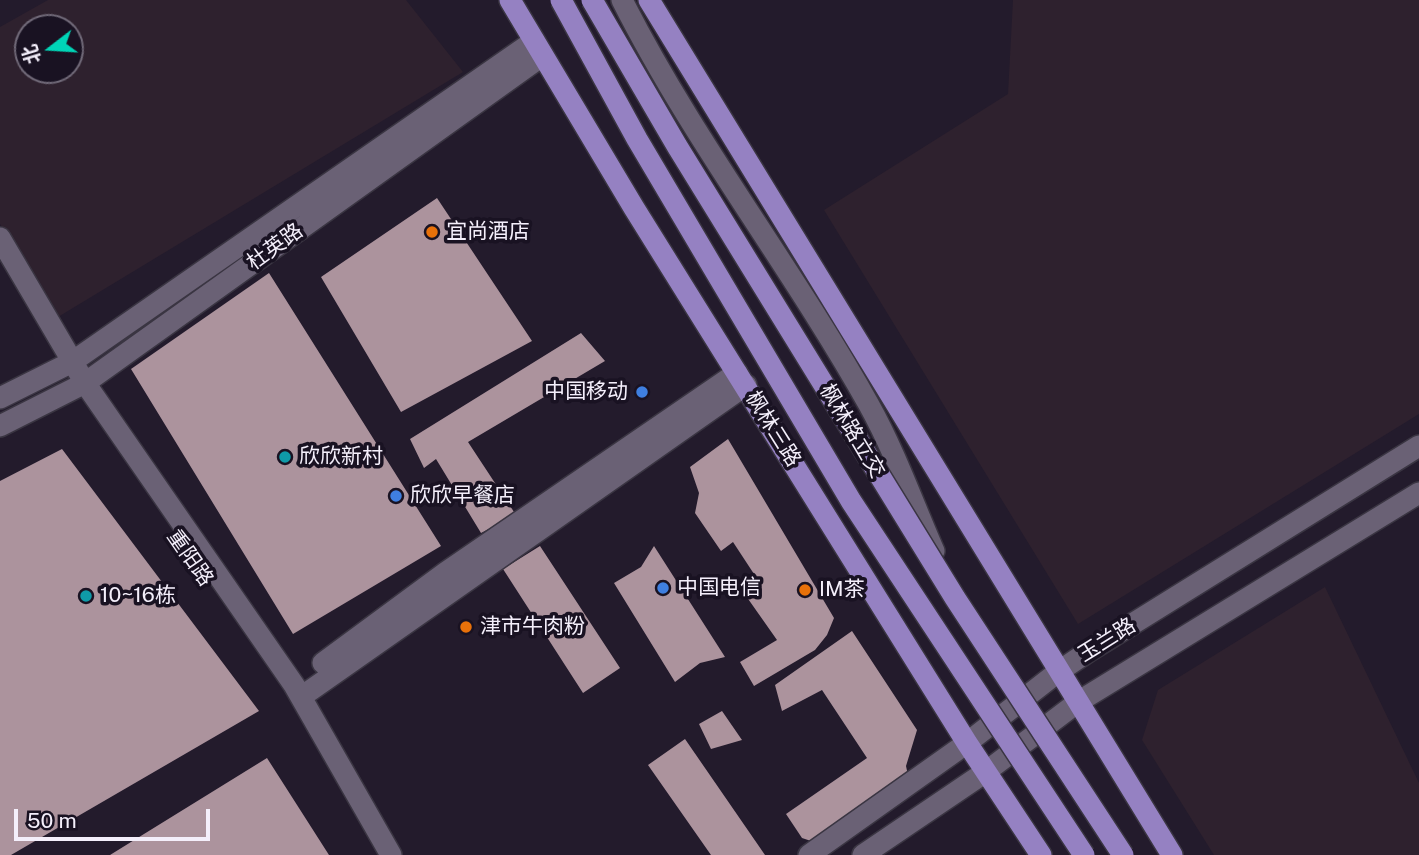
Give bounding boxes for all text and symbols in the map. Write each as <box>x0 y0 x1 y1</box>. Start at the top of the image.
north arrow <box>14 14 84 84</box>
text: 北 <box>18 42 44 67</box>
street label: 杜英路 <box>242 218 308 276</box>
place label: 宜尚酒店 <box>446 219 530 245</box>
marker: 宜尚酒店 <box>424 224 440 240</box>
place label: 中国移动 <box>544 379 628 405</box>
street label: 枫林路立交 <box>814 380 890 482</box>
marker: 中国移动 <box>634 384 650 400</box>
street label: 枫林三路 <box>740 387 806 471</box>
place label: 欣欣新村 <box>299 444 383 470</box>
marker: 欣欣新村 <box>277 449 293 465</box>
place label: 欣欣早餐店 <box>410 483 515 509</box>
marker: 欣欣早餐店 <box>388 488 404 504</box>
street label: 重阳路 <box>162 525 218 591</box>
place label: 中国电信 <box>677 575 761 601</box>
place label: IM茶 <box>819 577 865 603</box>
marker: 中国电信 <box>655 580 671 596</box>
marker: IM茶 <box>797 582 813 598</box>
place label: 10~16栋 <box>100 583 176 609</box>
marker: 10~16栋 <box>78 588 94 604</box>
street label: 玉兰路 <box>1074 613 1140 667</box>
place label: 津市牛肉粉 <box>480 614 585 640</box>
marker: 津市牛肉粉 <box>458 619 474 635</box>
scale bar <box>18 796 214 840</box>
text: 50 m <box>27 808 77 833</box>

